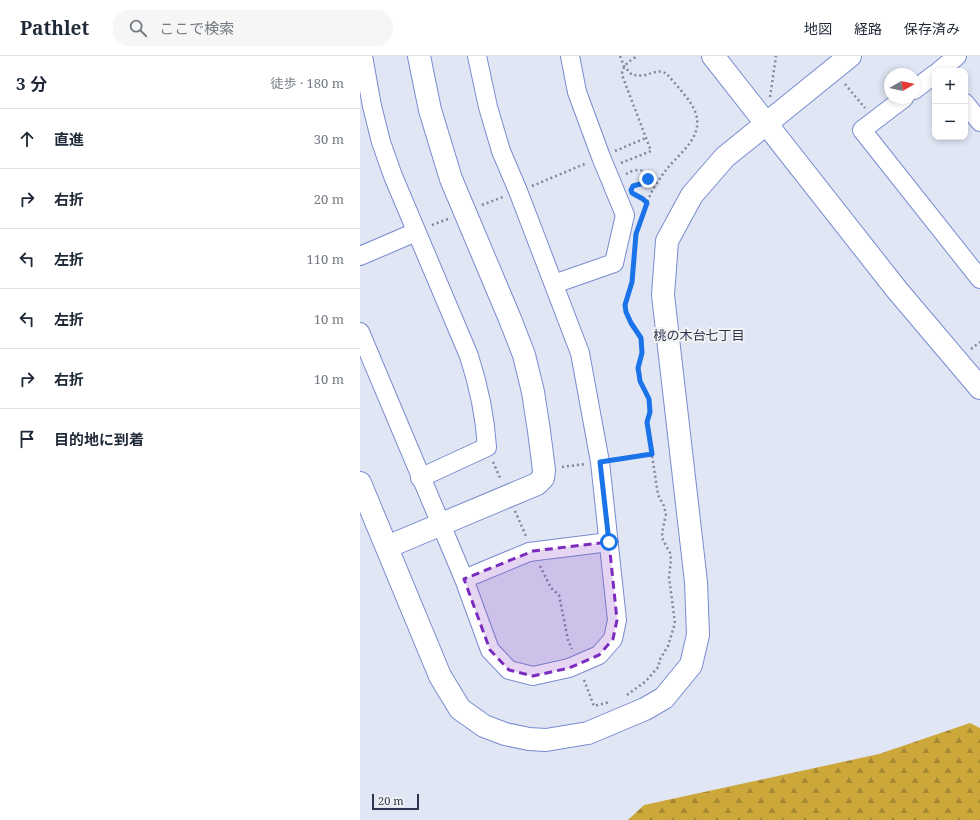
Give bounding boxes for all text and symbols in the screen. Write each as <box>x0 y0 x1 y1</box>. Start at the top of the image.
search box <box>113 10 393 46</box>
text: Pathlet <box>20 15 89 41</box>
icon: search <box>127 17 149 39</box>
text: ここで検索 <box>159 18 234 38</box>
text: 地図 <box>804 19 832 38</box>
text: 経路 <box>854 19 882 38</box>
text: 保存済み <box>904 19 960 38</box>
north arrow <box>884 68 920 104</box>
map controls <box>932 68 968 140</box>
button: + <box>932 68 968 104</box>
text: 3 分 <box>16 72 47 95</box>
text: 徒歩 · 180 m <box>271 74 344 92</box>
button: − <box>932 104 968 140</box>
icon: ahead <box>16 128 38 150</box>
text: 直進 <box>54 129 84 149</box>
text: 30 m <box>314 130 344 148</box>
route end <box>639 170 657 188</box>
icon: right <box>16 188 38 210</box>
text: 右折 <box>54 189 84 209</box>
text: 20 m <box>314 190 344 208</box>
icon: left <box>16 248 38 270</box>
text: 左折 <box>54 249 84 269</box>
text: 110 m <box>307 250 344 268</box>
icon: left <box>16 308 38 330</box>
text: 左折 <box>54 309 84 329</box>
text: 10 m <box>314 310 344 328</box>
district label: 桃の木台七丁目 <box>653 326 745 344</box>
icon: right <box>16 368 38 390</box>
text: 右折 <box>54 369 84 389</box>
text: 10 m <box>314 370 344 388</box>
icon: arrive <box>16 428 38 450</box>
text: 目的地に到着 <box>54 429 144 449</box>
route start <box>600 533 618 551</box>
scale bar <box>372 792 419 811</box>
text: 20 m <box>378 793 404 808</box>

